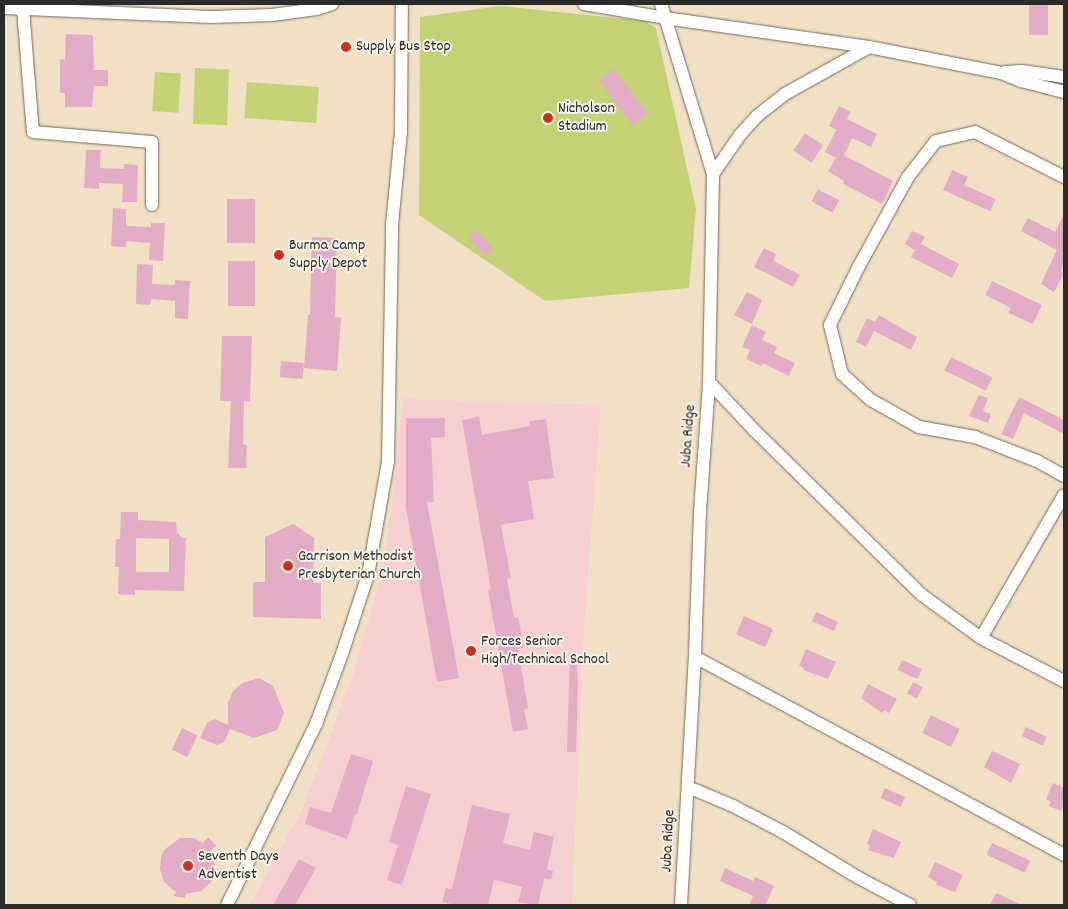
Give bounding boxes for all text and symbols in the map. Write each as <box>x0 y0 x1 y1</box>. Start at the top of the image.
place label: Supply Bus Stop <box>356 37 451 57</box>
marker: Supply Bus Stop <box>340 41 352 53</box>
place label: Nicholson Stadium <box>558 99 615 137</box>
marker: Nicholson Stadium <box>542 112 554 124</box>
place label: Burma Camp Supply Depot <box>289 236 367 274</box>
marker: Burma Camp Supply Depot <box>273 249 285 261</box>
street label: Juba Ridge <box>677 404 701 468</box>
place label: Garrison Methodist Presbyterian Church <box>298 547 421 585</box>
marker: Garrison Methodist Presbyterian Church <box>282 560 294 572</box>
place label: Forces Senior High/Technical School <box>481 632 609 670</box>
marker: Forces Senior High/Technical School <box>465 645 477 657</box>
street label: Juba Ridge <box>658 809 680 873</box>
place label: Seventh Days Adventist <box>198 847 279 885</box>
marker: Seventh Days Adventist <box>182 860 194 872</box>

